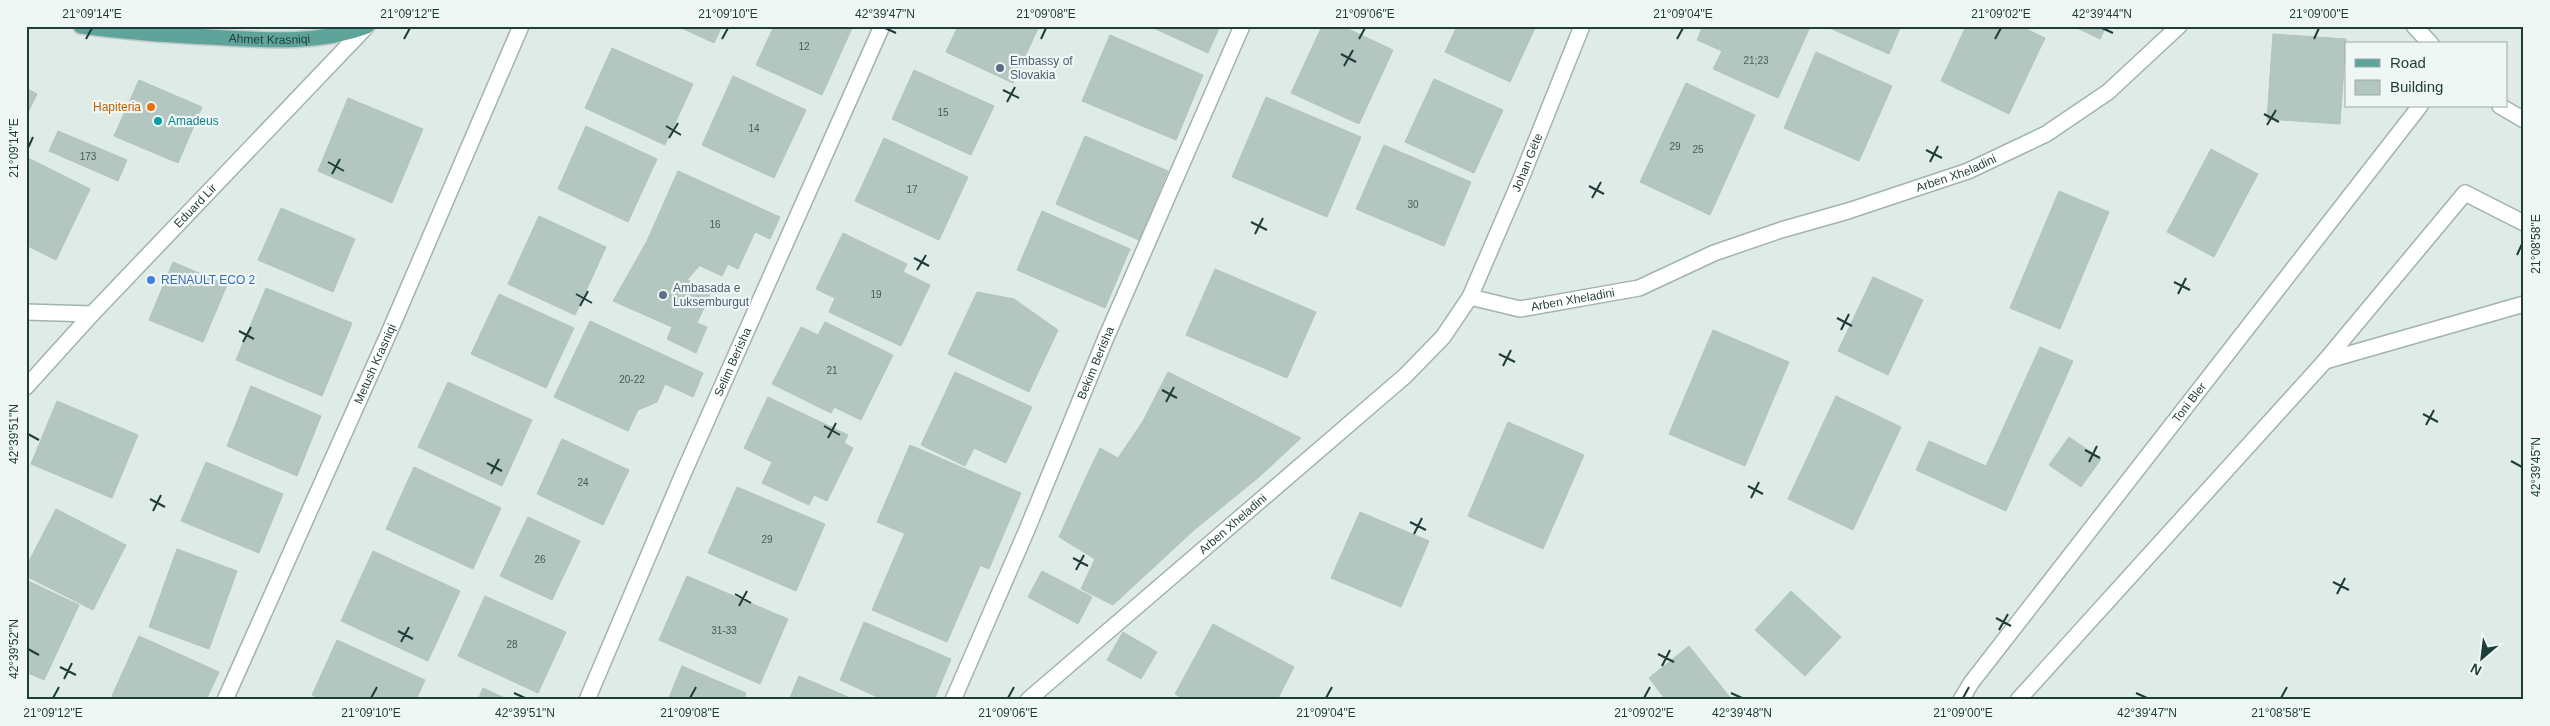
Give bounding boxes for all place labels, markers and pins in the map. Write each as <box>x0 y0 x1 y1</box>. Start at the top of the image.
place label: Embassy of Slovakia <box>1010 54 1073 82</box>
marker: Embassy of Slovakia <box>994 62 1006 74</box>
place label: Hapiteria <box>93 100 141 114</box>
marker: Hapiteria <box>145 101 157 113</box>
place label: Amadeus <box>168 114 219 128</box>
marker: Amadeus <box>152 115 164 127</box>
place label: RENAULT ECO 2 <box>161 273 256 287</box>
marker: RENAULT ECO 2 <box>145 274 157 286</box>
place label: Ambasada e Luksemburgut <box>673 281 750 309</box>
marker: Ambasada e Luksemburgut <box>657 289 669 301</box>

